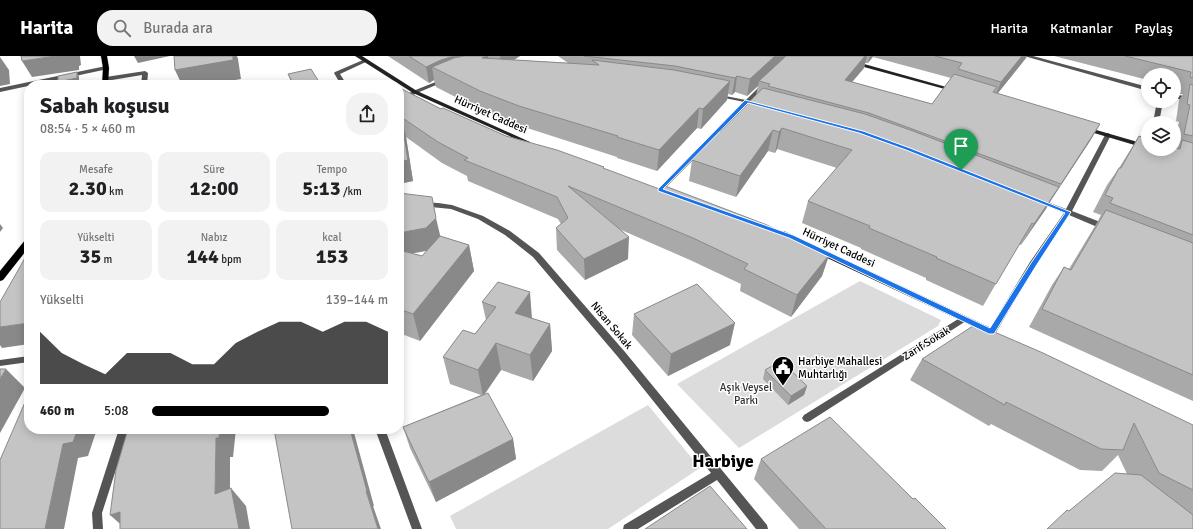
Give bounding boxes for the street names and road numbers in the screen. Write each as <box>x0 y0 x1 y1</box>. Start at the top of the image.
street label: Hürriyet Caddesi <box>452 93 529 136</box>
street label: Hürriyet Caddesi <box>800 225 877 270</box>
street label: Nisan Sokak <box>588 299 635 352</box>
street label: Zarif Sokak <box>900 324 953 363</box>

